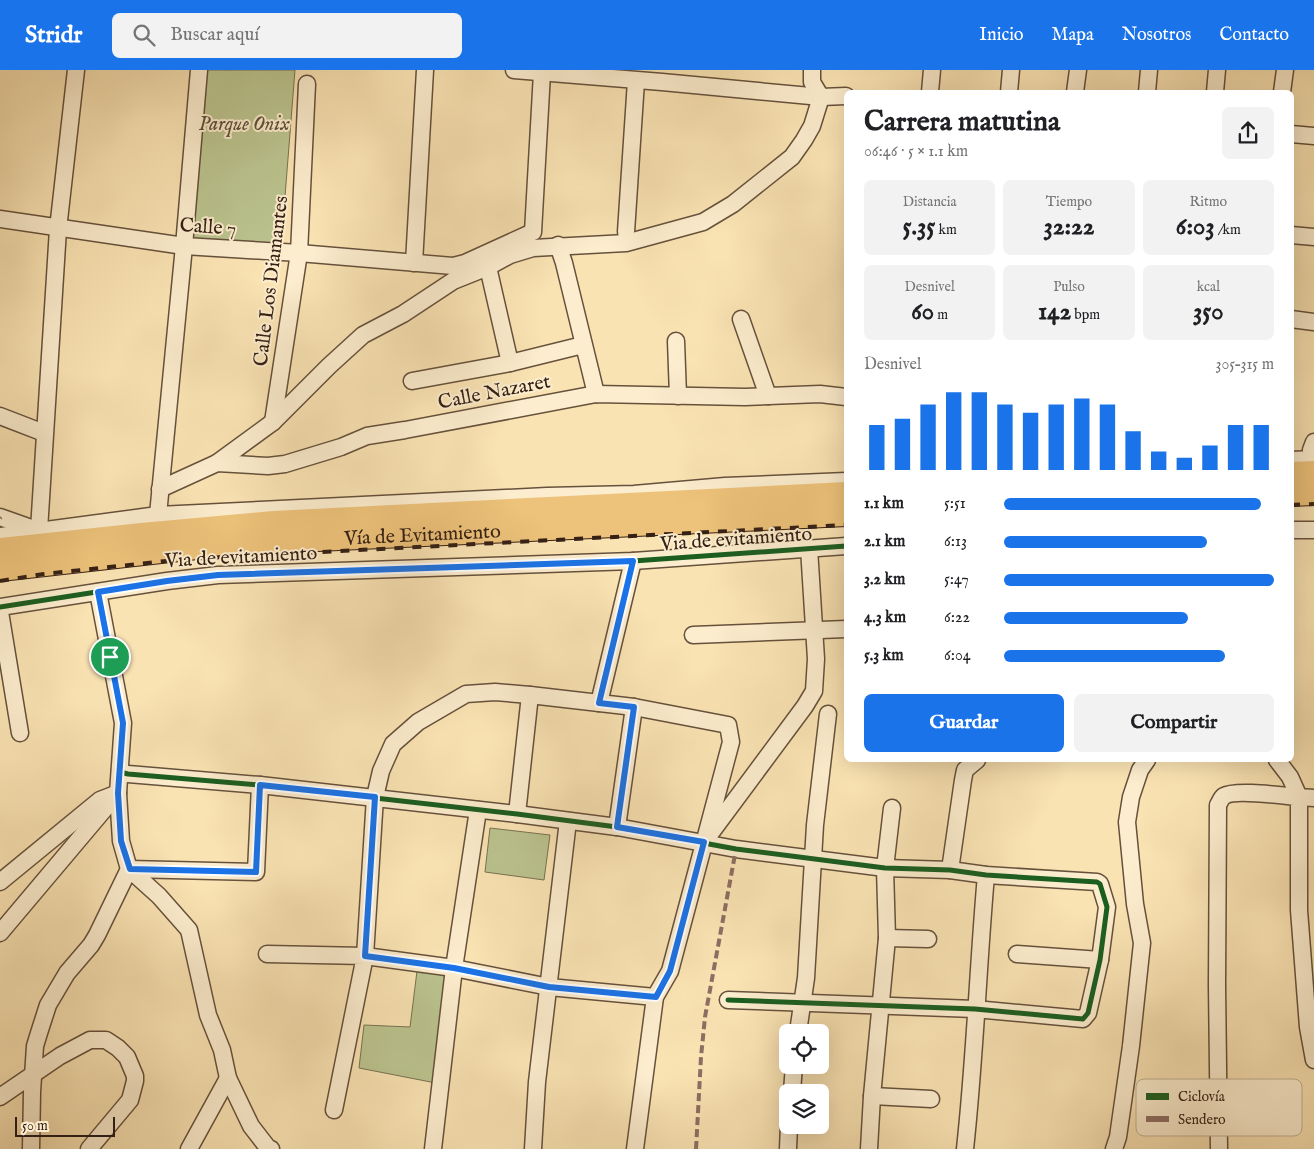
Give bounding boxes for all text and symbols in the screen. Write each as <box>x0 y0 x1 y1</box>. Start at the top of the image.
search box <box>112 13 462 58</box>
text: Stridr <box>25 20 82 51</box>
icon: search <box>130 21 158 49</box>
text: Buscar aquí <box>170 23 259 47</box>
text: Inicio <box>979 24 1024 47</box>
text: Mapa <box>1052 24 1094 47</box>
text: Nosotros <box>1122 24 1191 47</box>
text: Contacto <box>1219 24 1289 47</box>
text: Carrera matutina <box>864 105 1060 140</box>
button: share <box>1222 107 1274 159</box>
park label: Parque Onix <box>198 112 290 137</box>
text: 06:46 · 5 × 1.1 km <box>864 142 968 162</box>
text: Distancia <box>903 193 957 211</box>
text: Tiempo <box>1046 193 1092 211</box>
text: Ritmo <box>1190 193 1227 211</box>
street label: Calle Los Diamantes <box>249 194 294 368</box>
text: 5.35 <box>903 211 935 243</box>
text: 32:22 <box>1043 211 1095 243</box>
text: 6:03 <box>1176 211 1215 243</box>
street label: Calle 7 <box>179 213 237 242</box>
text: km <box>935 221 957 239</box>
text: /km <box>1215 221 1241 239</box>
text: Desnivel <box>905 278 955 296</box>
text: Pulso <box>1053 278 1085 296</box>
text: kcal <box>1197 278 1220 296</box>
text: 60 <box>911 296 934 328</box>
text: 142 <box>1038 296 1071 328</box>
text: 350 <box>1193 296 1224 328</box>
text: m <box>934 306 948 324</box>
text: bpm <box>1071 306 1100 324</box>
text: Desnivel <box>864 355 921 375</box>
text: 305–315 m <box>1215 355 1274 375</box>
street label: Calle Nazaret <box>436 369 553 416</box>
text: 1.1 km <box>864 494 904 514</box>
text: 5:51 <box>944 494 966 514</box>
street label: Vía de Evitamiento <box>343 519 501 552</box>
street label: Via de evitamiento <box>658 522 813 557</box>
text: 2.1 km <box>864 532 905 552</box>
text: 6:13 <box>944 532 967 552</box>
street label: Via de evitamiento <box>163 541 318 574</box>
text: 3.2 km <box>864 570 905 590</box>
text: 5:47 <box>944 570 969 590</box>
text: 4.3 km <box>864 608 906 628</box>
text: 6:22 <box>944 608 970 628</box>
pin <box>89 636 131 678</box>
icon: arrive <box>96 643 124 671</box>
text: 5.3 km <box>864 646 904 666</box>
text: 6:04 <box>944 646 971 666</box>
button: Guardar <box>864 694 1064 752</box>
button: Compartir <box>1074 694 1274 752</box>
map controls <box>779 1024 829 1134</box>
button: locate <box>779 1024 829 1074</box>
legend <box>1136 1079 1302 1136</box>
button: layers <box>779 1084 829 1134</box>
text: Ciclovía <box>1178 1088 1226 1106</box>
text: Sendero <box>1178 1111 1226 1129</box>
scale bar <box>15 1114 115 1137</box>
text: 50 m <box>22 1117 48 1135</box>

